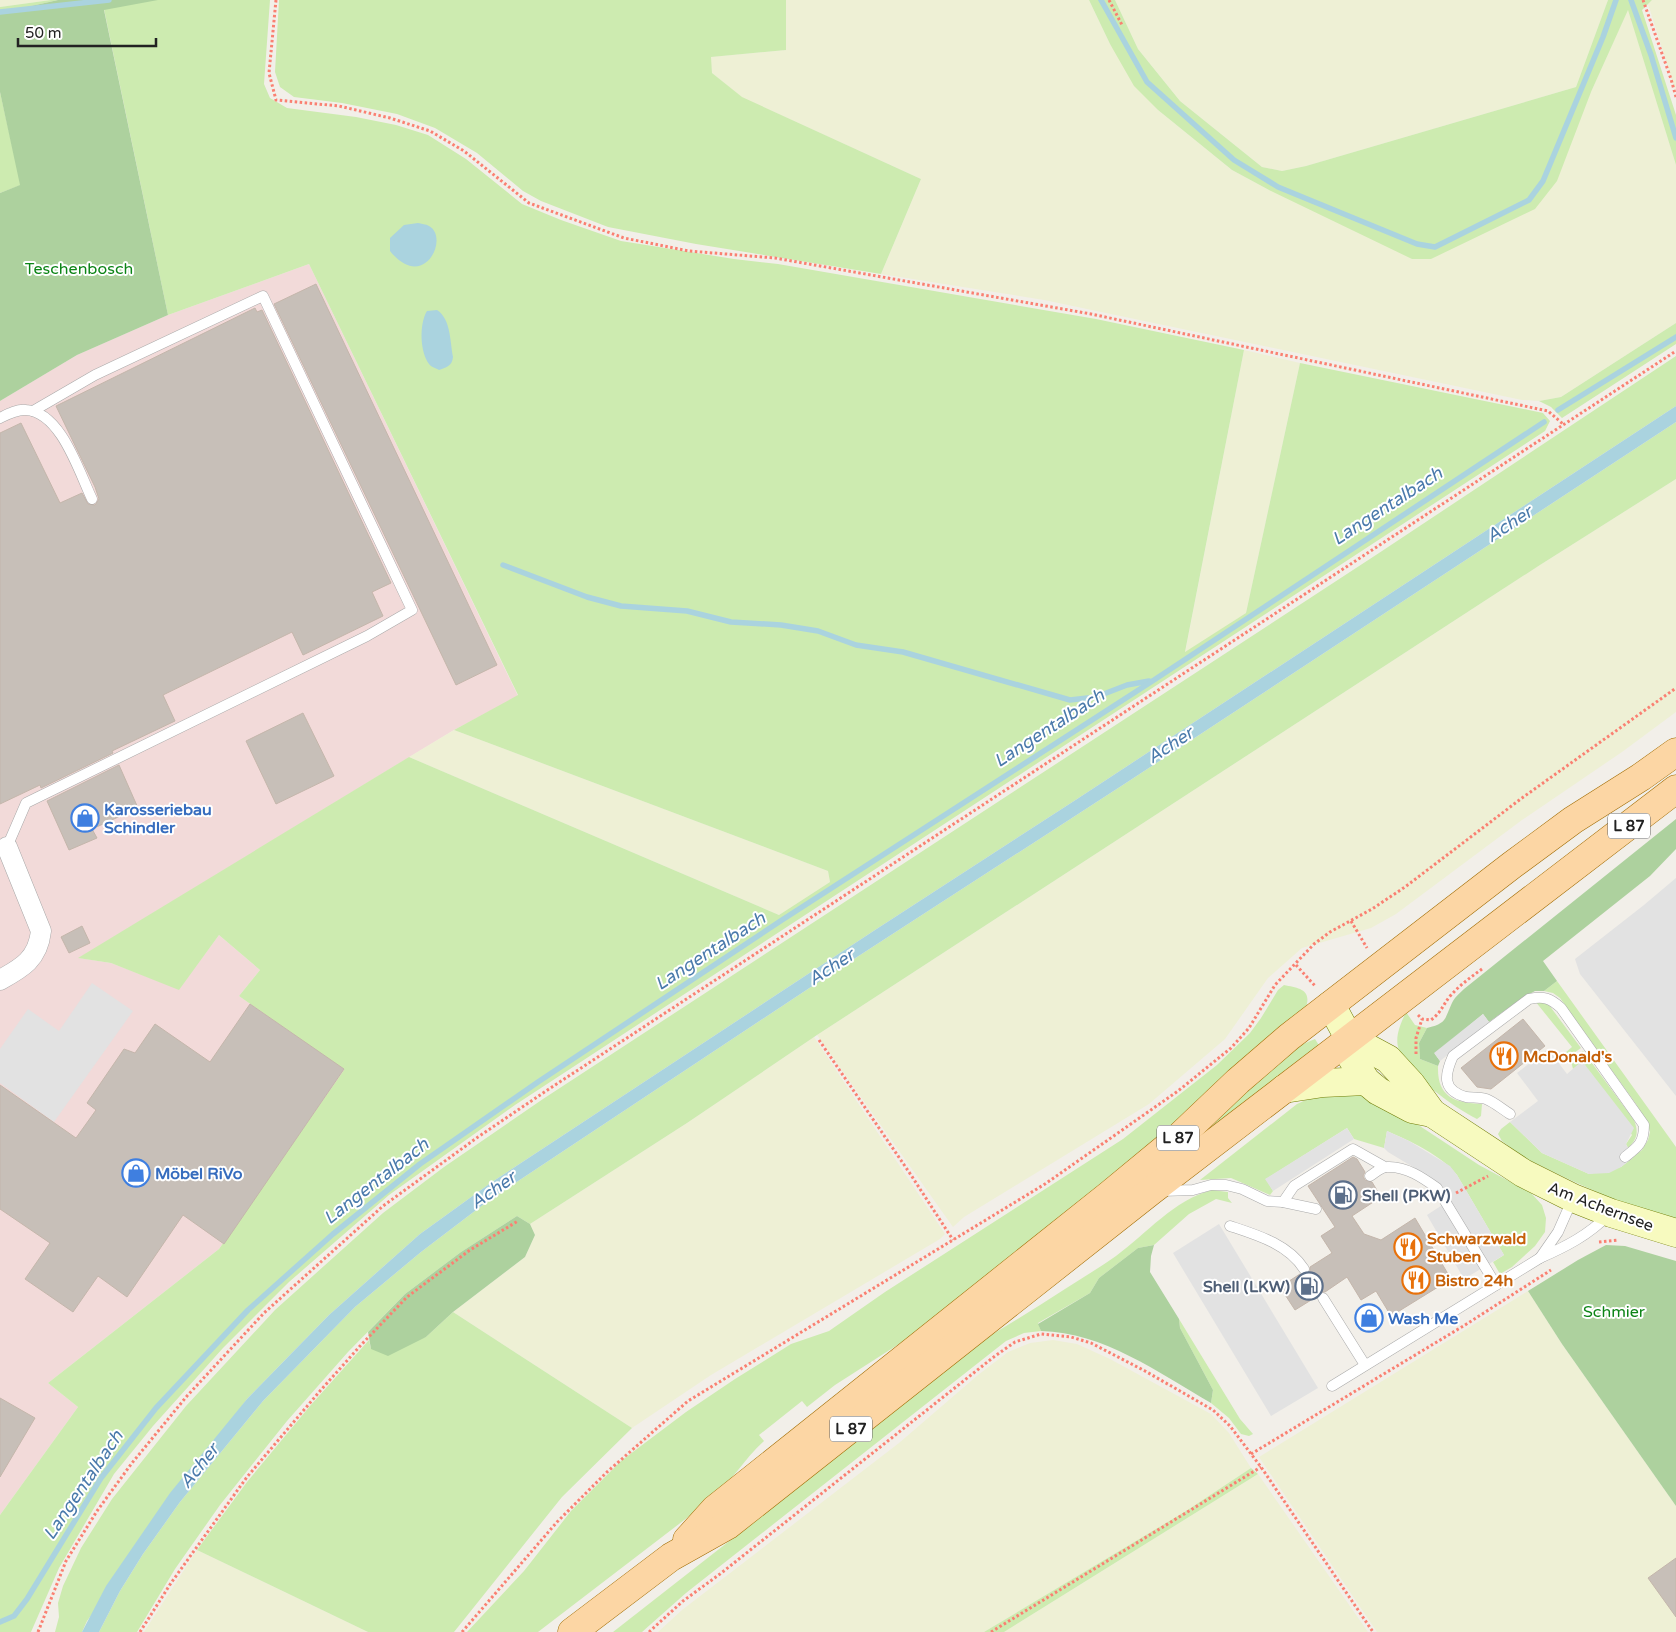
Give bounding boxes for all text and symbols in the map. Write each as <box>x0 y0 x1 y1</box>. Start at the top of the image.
scale bar <box>18 15 155 47</box>
text: 50 m <box>25 24 62 42</box>
park label: Teschenbosch <box>25 259 133 279</box>
water label: Langentalbach <box>1328 462 1447 550</box>
water label: Acher <box>1482 500 1538 547</box>
water label: Langentalbach <box>990 684 1109 772</box>
water label: Acher <box>1143 721 1199 768</box>
place label: Karosseriebau Schindler <box>104 800 212 838</box>
shop icon: Karosseriebau Schindler <box>70 803 100 833</box>
road number: L 87 <box>1608 814 1650 838</box>
water label: Langentalbach <box>651 907 770 995</box>
water label: Acher <box>804 943 860 990</box>
restaurant icon: McDonald's <box>1489 1041 1519 1071</box>
place label: McDonald's <box>1523 1047 1613 1067</box>
road number: L 87 <box>1157 1126 1199 1150</box>
water label: Langentalbach <box>319 1133 434 1229</box>
shop icon: Möbel RiVo <box>121 1158 151 1188</box>
place label: Möbel RiVo <box>155 1164 243 1184</box>
water label: Acher <box>466 1165 522 1214</box>
street label: Am Achernsee <box>1545 1178 1656 1236</box>
fuel station icon: Shell (PKW) <box>1328 1180 1358 1210</box>
place label: Shell (PKW) <box>1362 1186 1451 1206</box>
place label: Schwarzwald Stuben <box>1427 1229 1526 1267</box>
restaurant icon: Schwarzwald Stuben <box>1393 1232 1423 1262</box>
restaurant icon: Bistro 24h <box>1401 1265 1431 1295</box>
fuel station icon: Shell (LKW) <box>1294 1271 1324 1301</box>
place label: Bistro 24h <box>1435 1271 1513 1291</box>
place label: Shell (LKW) <box>1203 1277 1290 1297</box>
park label: Schmier <box>1583 1302 1646 1322</box>
shop icon: Wash Me <box>1354 1303 1384 1333</box>
place label: Wash Me <box>1388 1309 1458 1329</box>
road number: L 87 <box>830 1416 872 1442</box>
water label: Langentalbach <box>38 1425 128 1544</box>
water label: Acher <box>174 1438 225 1493</box>

